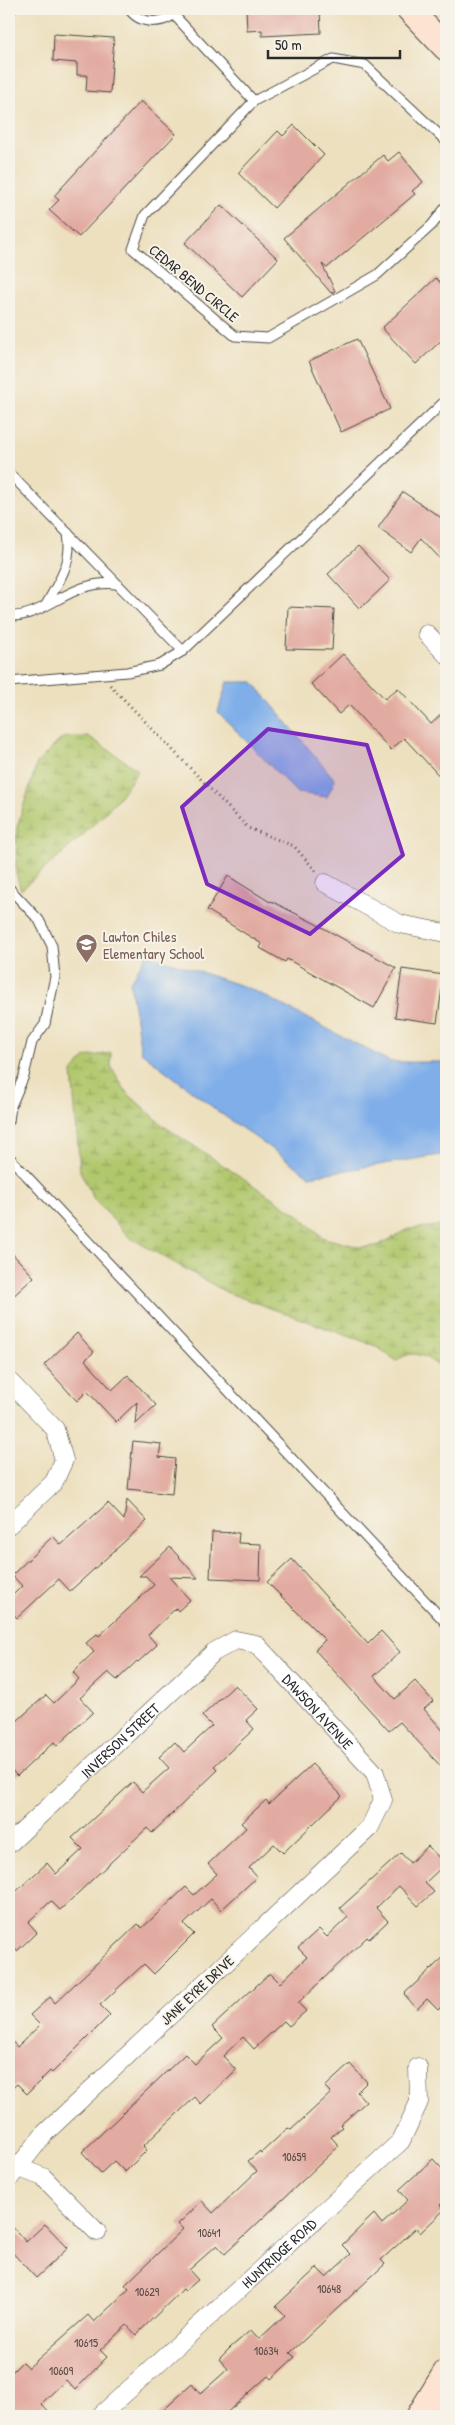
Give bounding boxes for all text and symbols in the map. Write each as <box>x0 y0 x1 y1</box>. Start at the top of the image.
scale bar <box>268 28 400 60</box>
text: 50 m <box>275 34 302 55</box>
street label: CEDAR BEND CIRCLE <box>145 239 244 327</box>
place label: Lawton Chiles Elementary School <box>103 926 204 964</box>
school or university icon: Lawton Chiles Elementary School <box>75 933 99 964</box>
street label: DAWSON AVENUE <box>278 1669 359 1754</box>
street label: INVERSON STREET <box>76 1697 165 1782</box>
street label: JANE EYRE DRIVE <box>156 1950 239 2030</box>
house number: 10659 <box>282 2148 307 2165</box>
street label: HUNTRIDGE ROAD <box>237 2212 321 2292</box>
house number: 10641 <box>197 2224 221 2241</box>
house number: 10648 <box>317 2280 341 2297</box>
house number: 10629 <box>135 2283 160 2300</box>
house number: 10615 <box>74 2334 98 2351</box>
house number: 10634 <box>254 2342 279 2359</box>
house number: 10609 <box>49 2362 74 2379</box>

